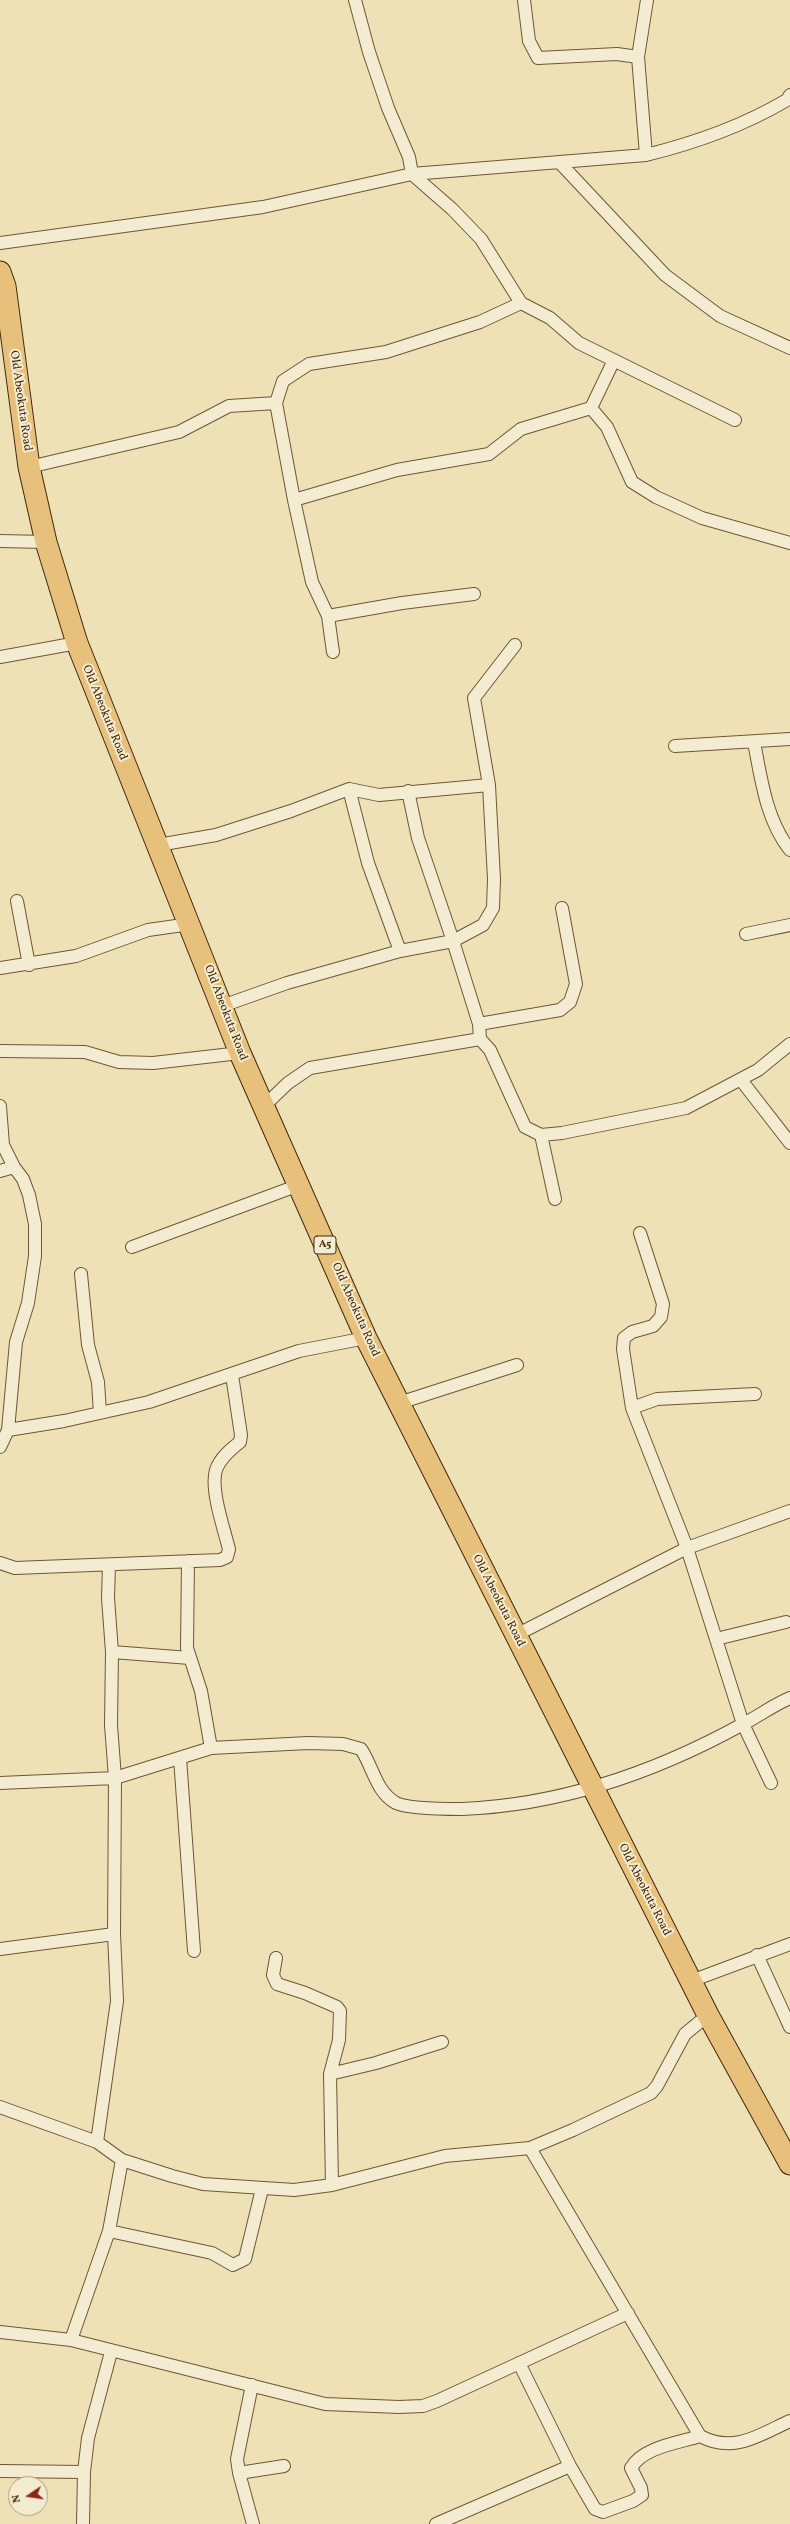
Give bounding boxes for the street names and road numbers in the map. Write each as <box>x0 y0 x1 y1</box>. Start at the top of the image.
street label: Old Abeokuta Road <box>6 350 34 452</box>
street label: Old Abeokuta Road <box>78 663 130 763</box>
street label: Old Abeokuta Road <box>200 963 250 1063</box>
road number: A5 <box>314 1236 336 1254</box>
street label: Old Abeokuta Road <box>328 1261 382 1359</box>
street label: Old Abeokuta Road <box>469 1553 527 1649</box>
street label: Old Abeokuta Road <box>615 1842 673 1938</box>

